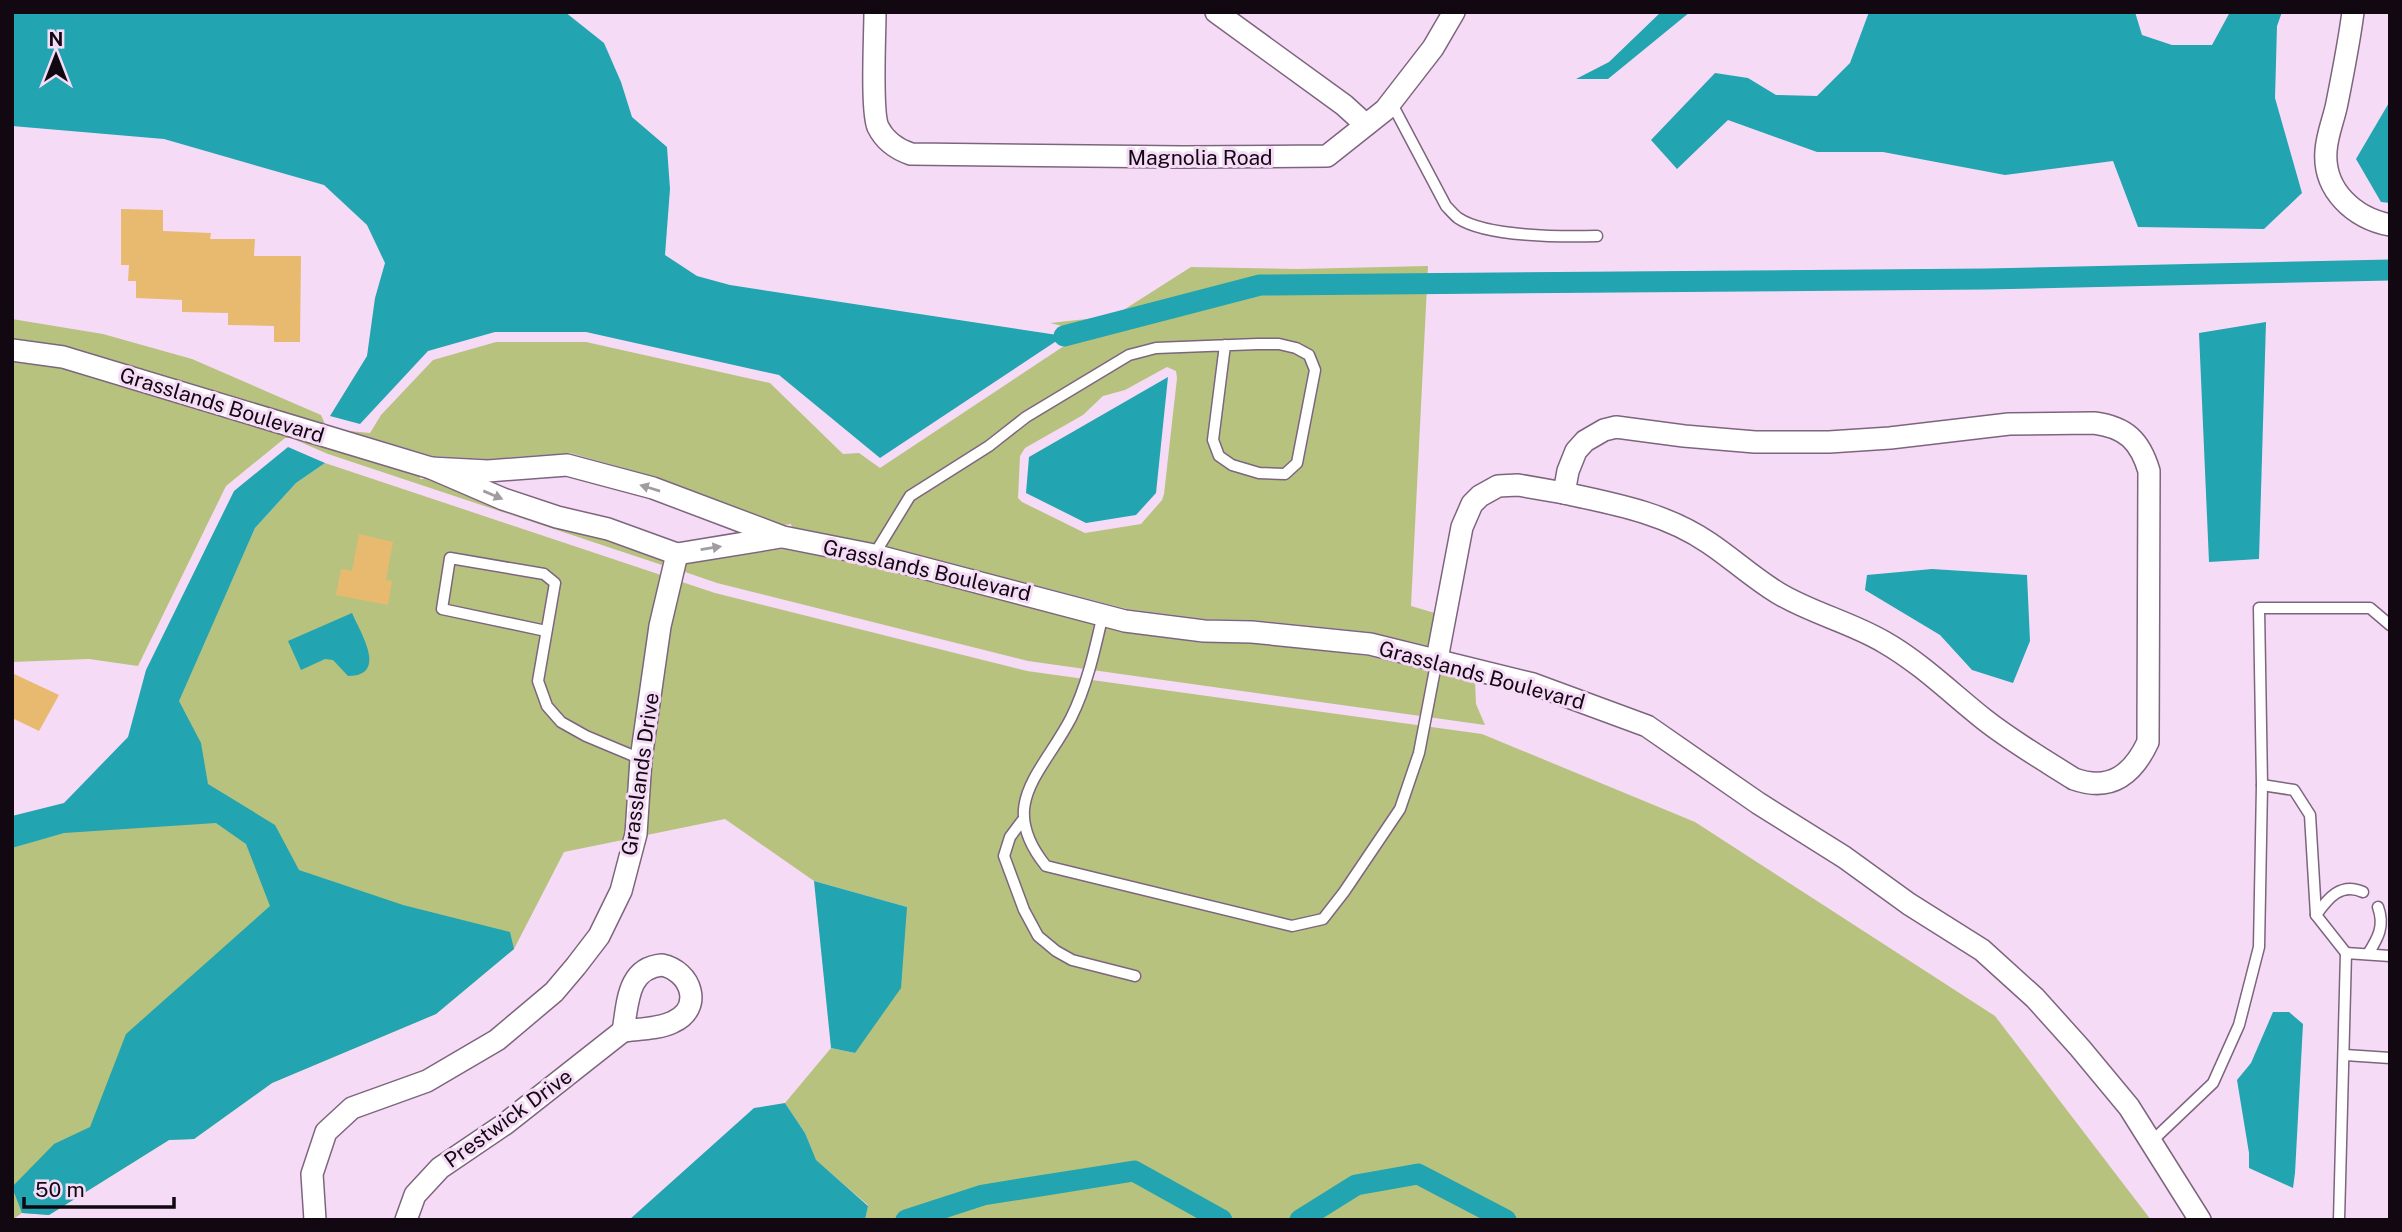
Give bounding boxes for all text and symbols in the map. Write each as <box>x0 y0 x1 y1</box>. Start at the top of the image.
north arrow <box>21 21 91 91</box>
text: N <box>49 28 63 50</box>
street label: Magnolia Road <box>1127 145 1273 170</box>
street label: Grasslands Boulevard <box>117 362 327 448</box>
one-way arrow <box>639 482 660 492</box>
one-way arrow <box>483 489 503 501</box>
street label: Grasslands Boulevard <box>821 534 1033 606</box>
one-way arrow <box>700 542 722 553</box>
street label: Grasslands Boulevard <box>1376 635 1588 715</box>
street label: Grasslands Drive <box>616 691 664 857</box>
street label: Prestwick Drive <box>439 1063 577 1173</box>
scale bar <box>24 1166 175 1210</box>
text: 50 m <box>35 1177 85 1202</box>

